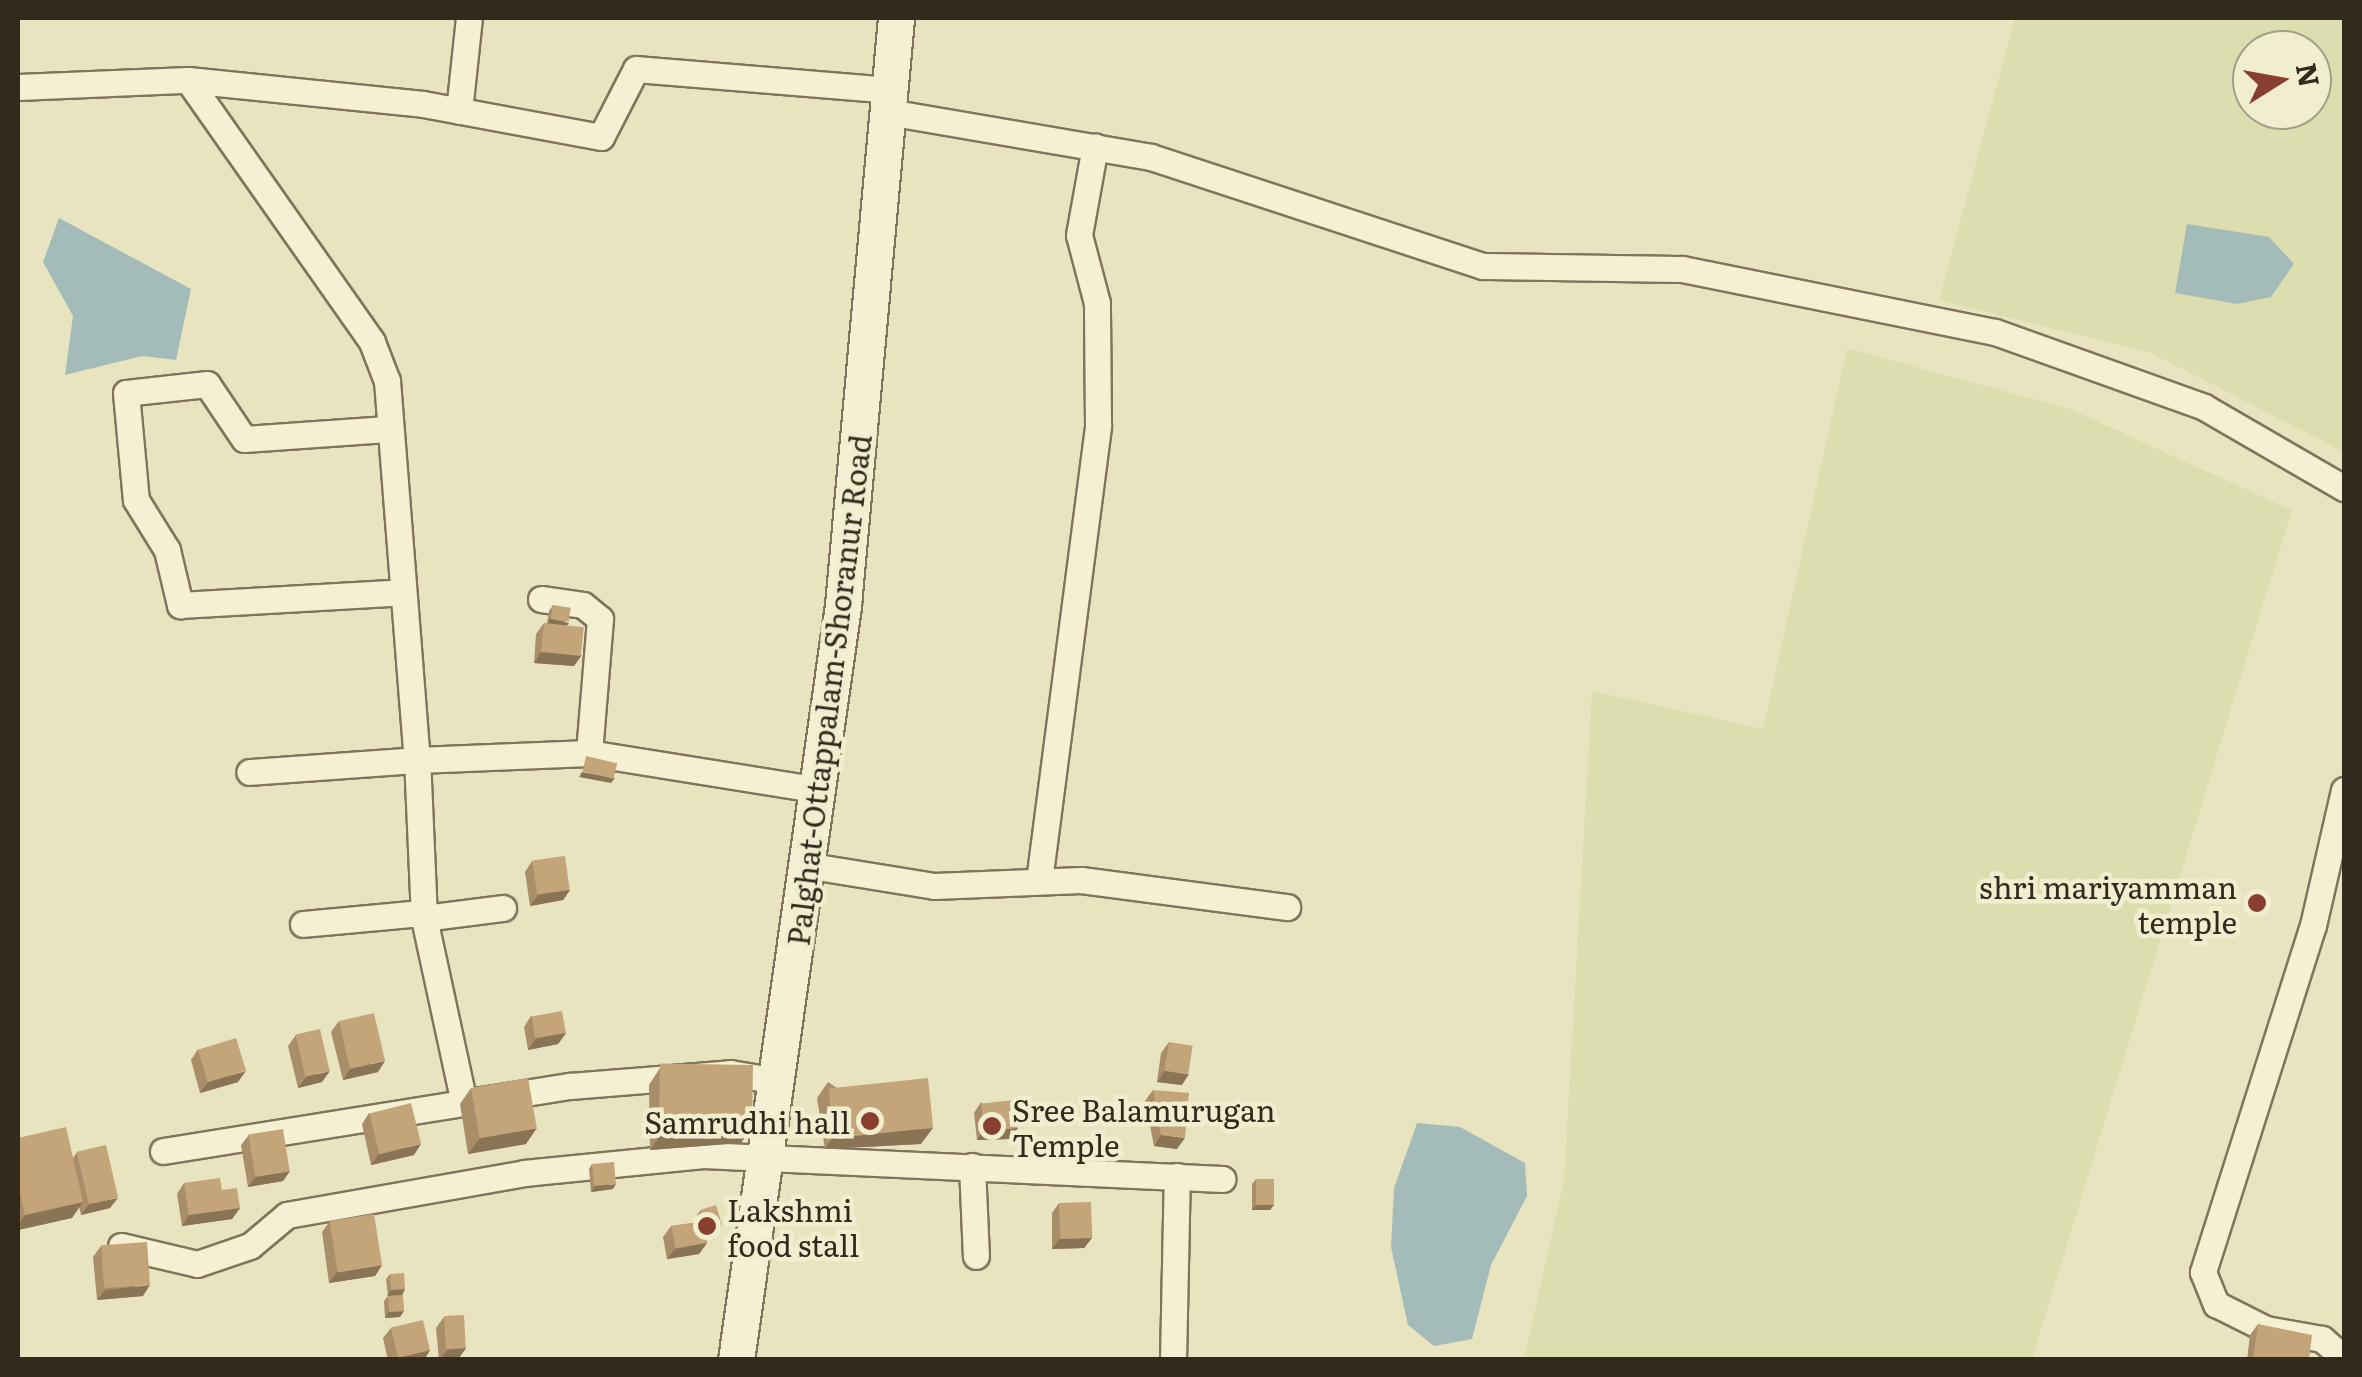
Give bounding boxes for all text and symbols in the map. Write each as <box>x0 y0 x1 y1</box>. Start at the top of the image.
north arrow <box>2232 30 2332 130</box>
text: N <box>2287 59 2332 90</box>
street label: Palghat-Ottappalam-Shoranur Road <box>779 432 877 948</box>
place label: shri mariyamman temple <box>1979 868 2237 938</box>
marker: shri mariyamman temple <box>2246 892 2268 914</box>
place label: Sree Balamurugan Temple <box>1012 1091 1276 1162</box>
place label: Samrudhi hall <box>644 1103 850 1139</box>
marker: Samrudhi hall <box>859 1110 881 1132</box>
marker: Sree Balamurugan Temple <box>981 1115 1003 1137</box>
place label: Lakshmi food stall <box>727 1191 859 1262</box>
marker: Lakshmi food stall <box>696 1215 718 1237</box>

